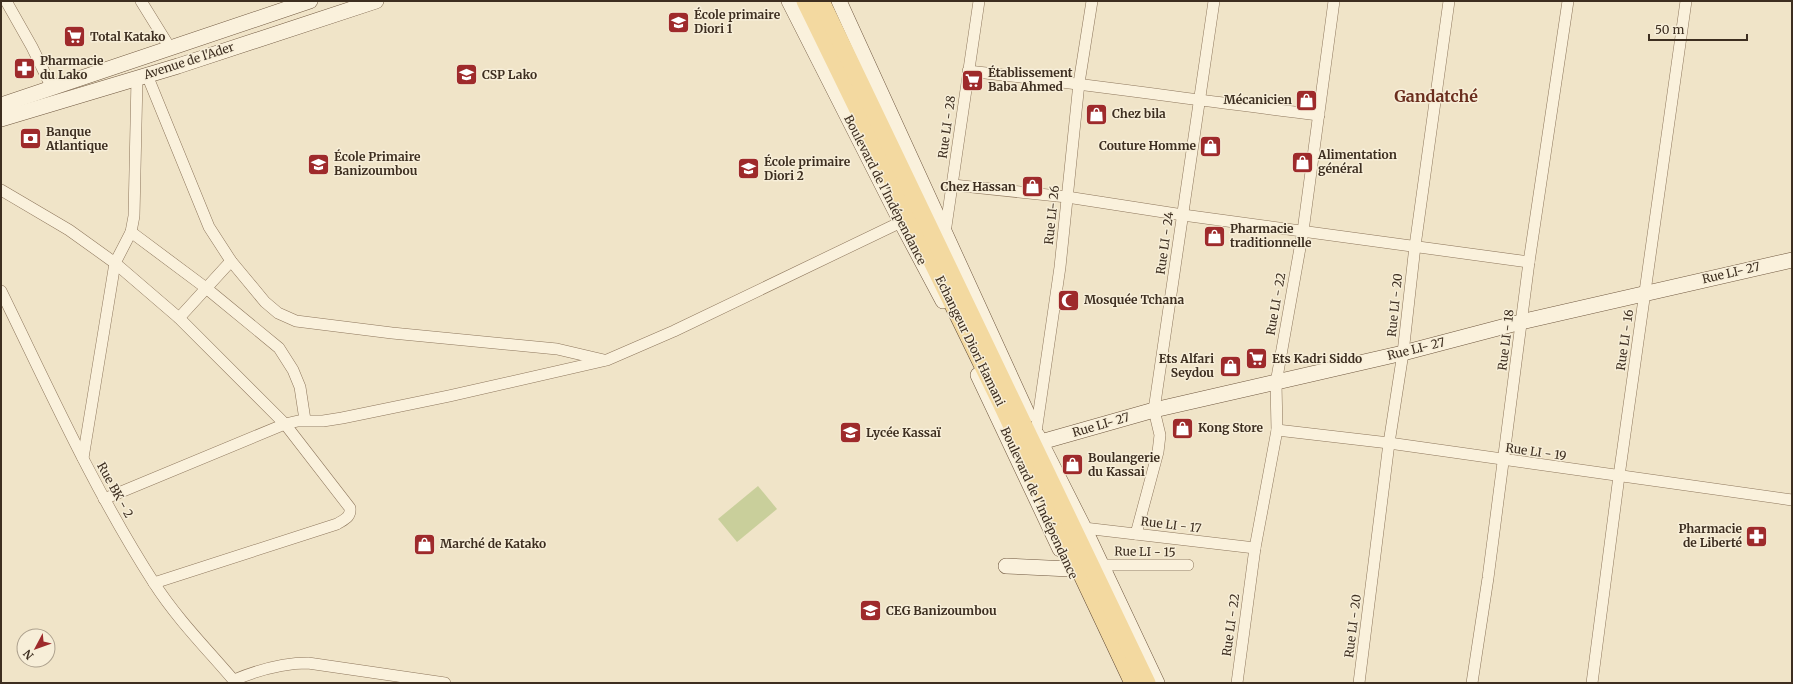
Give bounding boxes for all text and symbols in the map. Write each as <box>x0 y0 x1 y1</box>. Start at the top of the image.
place label: École primaire Diori 1 <box>694 6 781 36</box>
school or university icon: École primaire Diori 1 <box>666 9 692 35</box>
scale bar <box>1649 16 1747 42</box>
text: 50 m <box>1655 22 1684 37</box>
supermarket icon: Total Katako <box>61 24 87 50</box>
place label: Total Katako <box>90 29 166 44</box>
street label: Avenue de l'Ader <box>141 39 236 82</box>
place label: Pharmacie du Lako <box>40 53 104 82</box>
pharmacy icon: Pharmacie du Lako <box>11 55 37 81</box>
school or university icon: CSP Lako <box>453 62 479 88</box>
place label: Établissement Baba Ahmed <box>988 64 1073 94</box>
place label: CSP Lako <box>482 67 537 82</box>
supermarket icon: Établissement Baba Ahmed <box>959 67 985 93</box>
district label: Gandatché <box>1394 86 1478 106</box>
shop icon: Mécanicien <box>1294 87 1320 113</box>
place label: Mécanicien <box>1224 92 1292 107</box>
street label: Rue LI - 28 <box>935 95 958 159</box>
shop icon: Chez bila <box>1083 101 1109 127</box>
place label: Chez bila <box>1112 106 1166 121</box>
street label: Boulevard de l'Indépendance <box>841 112 930 267</box>
place label: Banque Atlantique <box>45 124 109 153</box>
bank icon: Banque Atlantique <box>17 126 43 152</box>
shop icon: Couture Homme <box>1198 133 1224 159</box>
place label: Couture Homme <box>1099 138 1196 153</box>
place label: Alimentation général <box>1317 147 1397 176</box>
place label: École Primaire Banizoumbou <box>334 148 421 178</box>
shop icon: Alimentation général <box>1289 149 1315 175</box>
school or university icon: École Primaire Banizoumbou <box>305 151 331 177</box>
place label: École primaire Diori 2 <box>764 153 851 183</box>
school or university icon: École primaire Diori 2 <box>736 156 762 182</box>
shop icon: Chez Hassan <box>1019 174 1045 200</box>
place label: Chez Hassan <box>940 179 1016 194</box>
street label: Rue LI- 26 <box>1041 185 1062 245</box>
street label: Rue LI - 24 <box>1153 210 1176 275</box>
place label: Pharmacie traditionnelle <box>1230 221 1312 250</box>
shop icon: Pharmacie traditionnelle <box>1202 223 1228 249</box>
street label: Rue LI- 27 <box>1701 259 1761 286</box>
street label: Rue LI - 22 <box>1263 271 1288 336</box>
street label: Rue LI - 20 <box>1384 272 1405 337</box>
street label: Echangeur Diori Hamani <box>932 273 1009 408</box>
mosque icon: Mosquée Tchana <box>1056 287 1082 313</box>
place label: Mosquée Tchana <box>1084 292 1184 307</box>
street label: Rue LI - 16 <box>1613 308 1636 371</box>
street label: Rue LI - 18 <box>1494 309 1517 371</box>
street label: Rue LI- 27 <box>1386 334 1446 363</box>
supermarket icon: Ets Kadri Siddo <box>1244 346 1270 372</box>
place label: Ets Alfari Seydou <box>1159 351 1214 380</box>
place label: Ets Kadri Siddo <box>1272 351 1362 366</box>
shop icon: Ets Alfari Seydou <box>1217 353 1243 379</box>
street label: Rue LI- 27 <box>1071 409 1131 440</box>
shop icon: Kong Store <box>1169 415 1195 441</box>
school or university icon: Lycée Kassaï <box>837 420 863 446</box>
place label: Kong Store <box>1198 420 1264 435</box>
street label: Boulevard de l'Indépendance <box>998 424 1081 581</box>
place label: Lycée Kassaï <box>866 425 942 440</box>
street label: Rue LI - 19 <box>1505 440 1567 463</box>
place label: Boulangerie du Kassai <box>1088 450 1161 479</box>
shop icon: Boulangerie du Kassai <box>1060 452 1086 478</box>
street label: Rue BK - 2 <box>94 459 137 520</box>
street label: Rue LI - 17 <box>1140 513 1202 536</box>
place label: Pharmacie de Liberté <box>1678 521 1743 550</box>
pharmacy icon: Pharmacie de Liberté <box>1744 523 1770 549</box>
shop icon: Marché de Katako <box>412 531 438 557</box>
place label: Marché de Katako <box>440 536 546 551</box>
street label: Rue LI - 15 <box>1114 543 1176 560</box>
street label: Rue LI - 22 <box>1219 593 1242 657</box>
street label: Rue LI - 20 <box>1341 593 1364 659</box>
school or university icon: CEG Banizoumbou <box>857 598 883 624</box>
place label: CEG Banizoumbou <box>886 603 997 618</box>
north arrow <box>16 628 56 668</box>
text: N <box>20 646 37 662</box>

